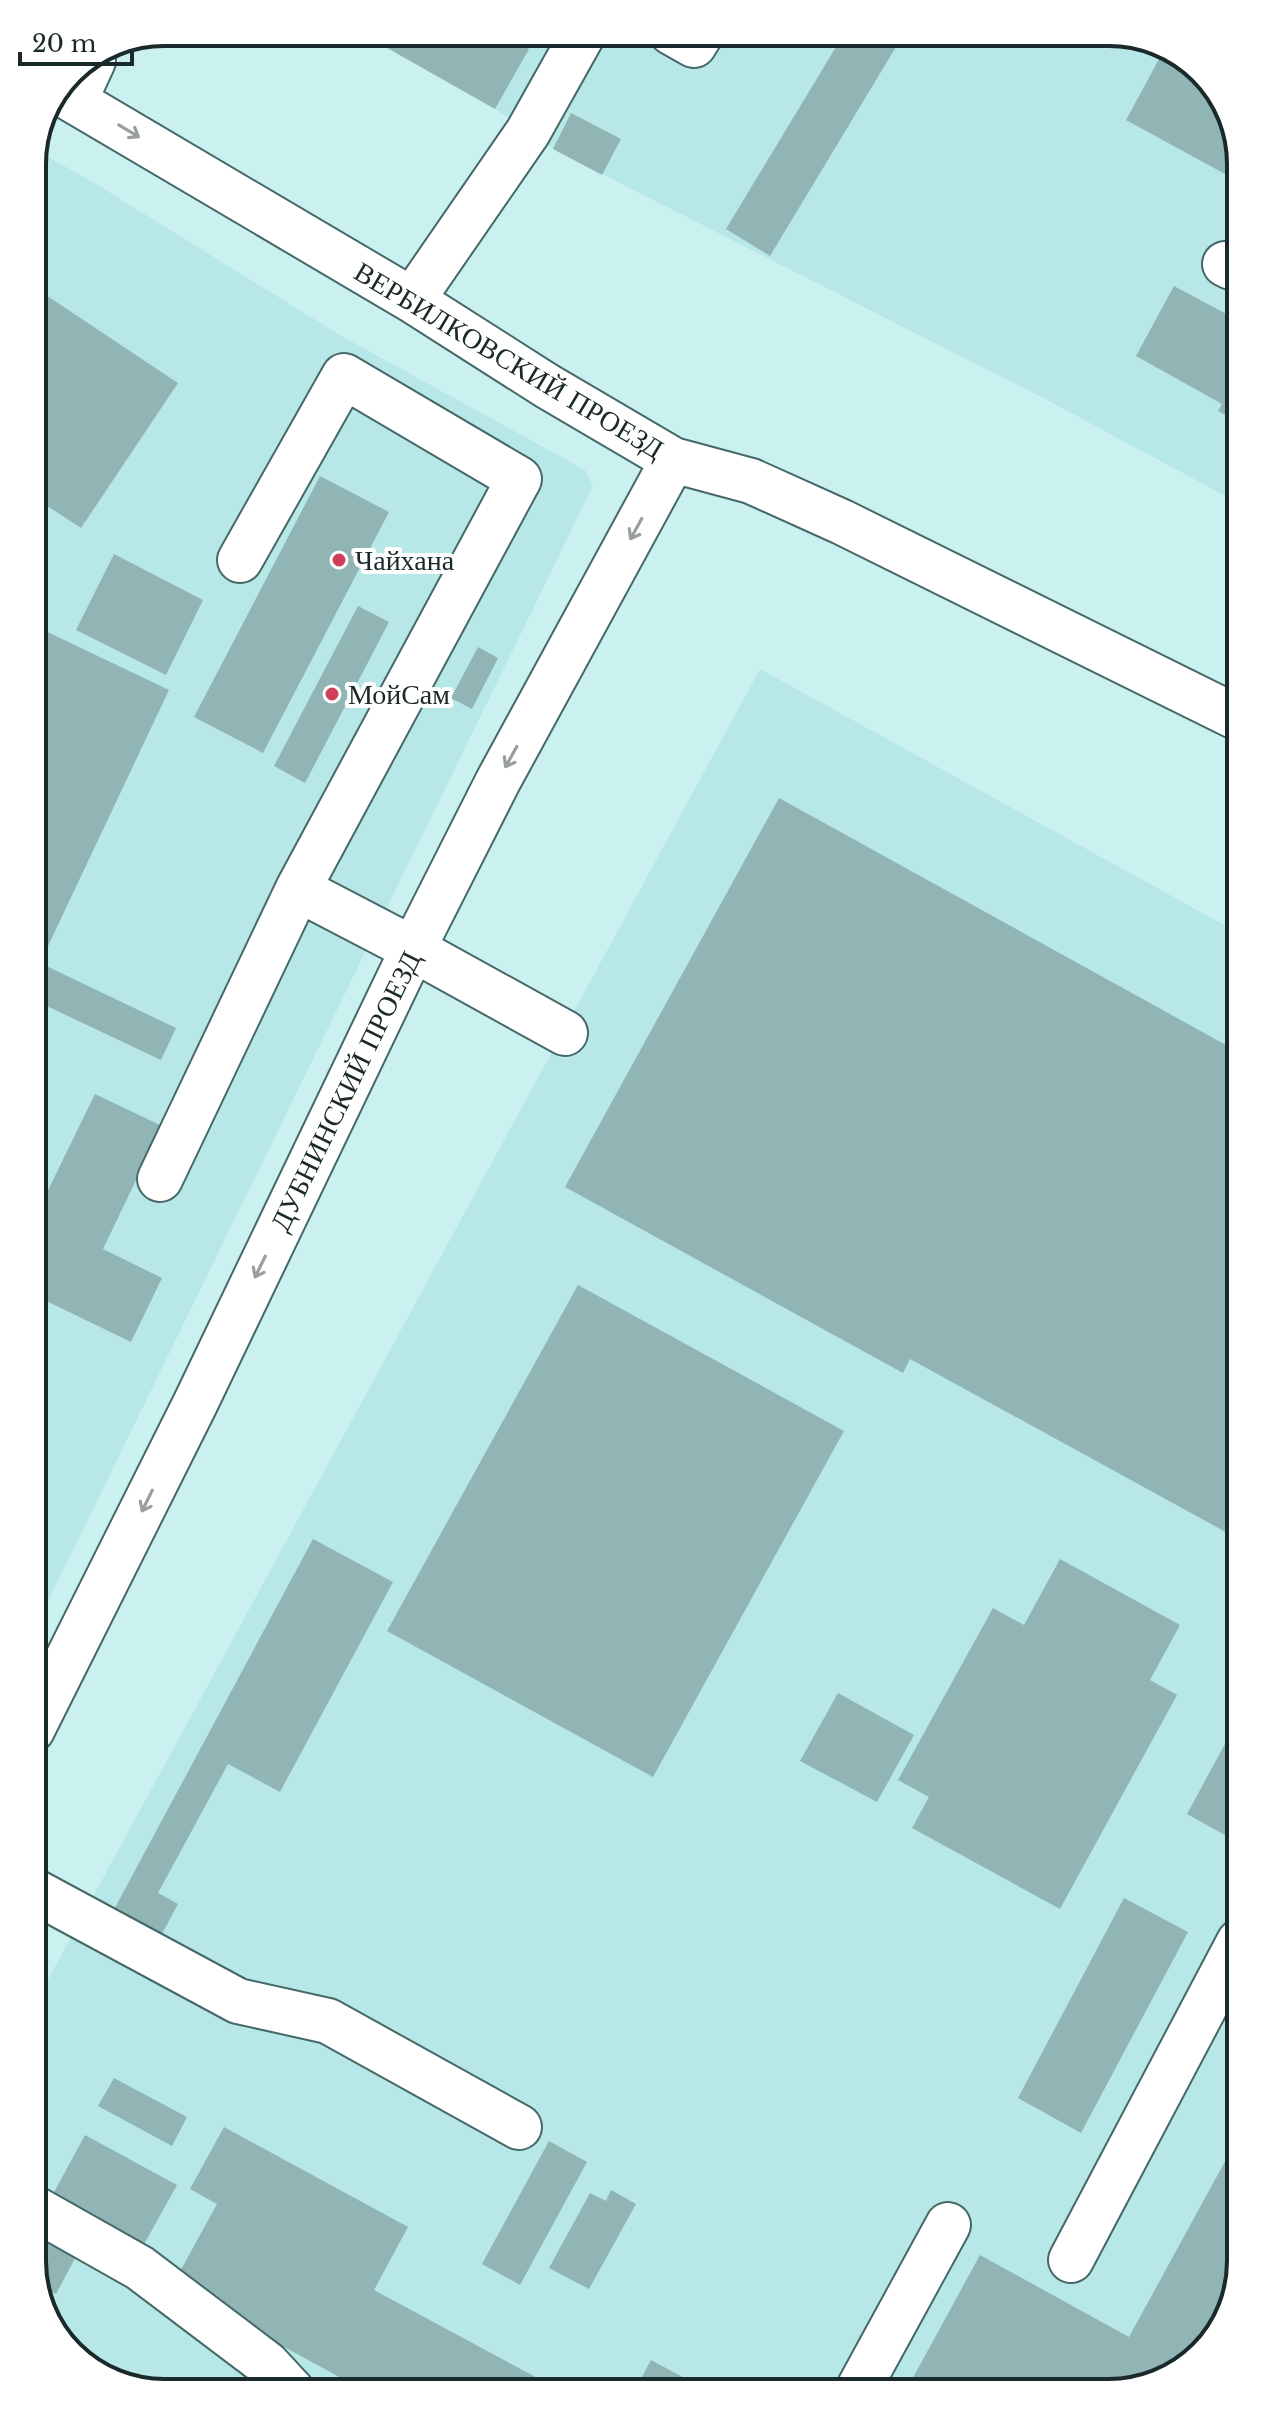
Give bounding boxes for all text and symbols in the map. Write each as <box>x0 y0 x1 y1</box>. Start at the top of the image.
scale bar <box>20 16 132 66</box>
text: 20 m <box>32 29 97 58</box>
one-way arrow <box>117 123 140 139</box>
street label: ВЕРБИЛКОВСКИЙ ПРОЕЗД <box>348 254 670 467</box>
one-way arrow <box>628 517 643 541</box>
place label: Чайхана <box>355 543 455 578</box>
marker: Чайхана <box>330 551 348 569</box>
place label: МойСам <box>348 677 450 712</box>
marker: МойСам <box>323 685 341 703</box>
one-way arrow <box>503 745 518 769</box>
street label: ДУБНИНСКИЙ ПРОЕЗД <box>262 946 428 1237</box>
one-way arrow <box>252 1255 267 1278</box>
one-way arrow <box>139 1488 154 1512</box>

